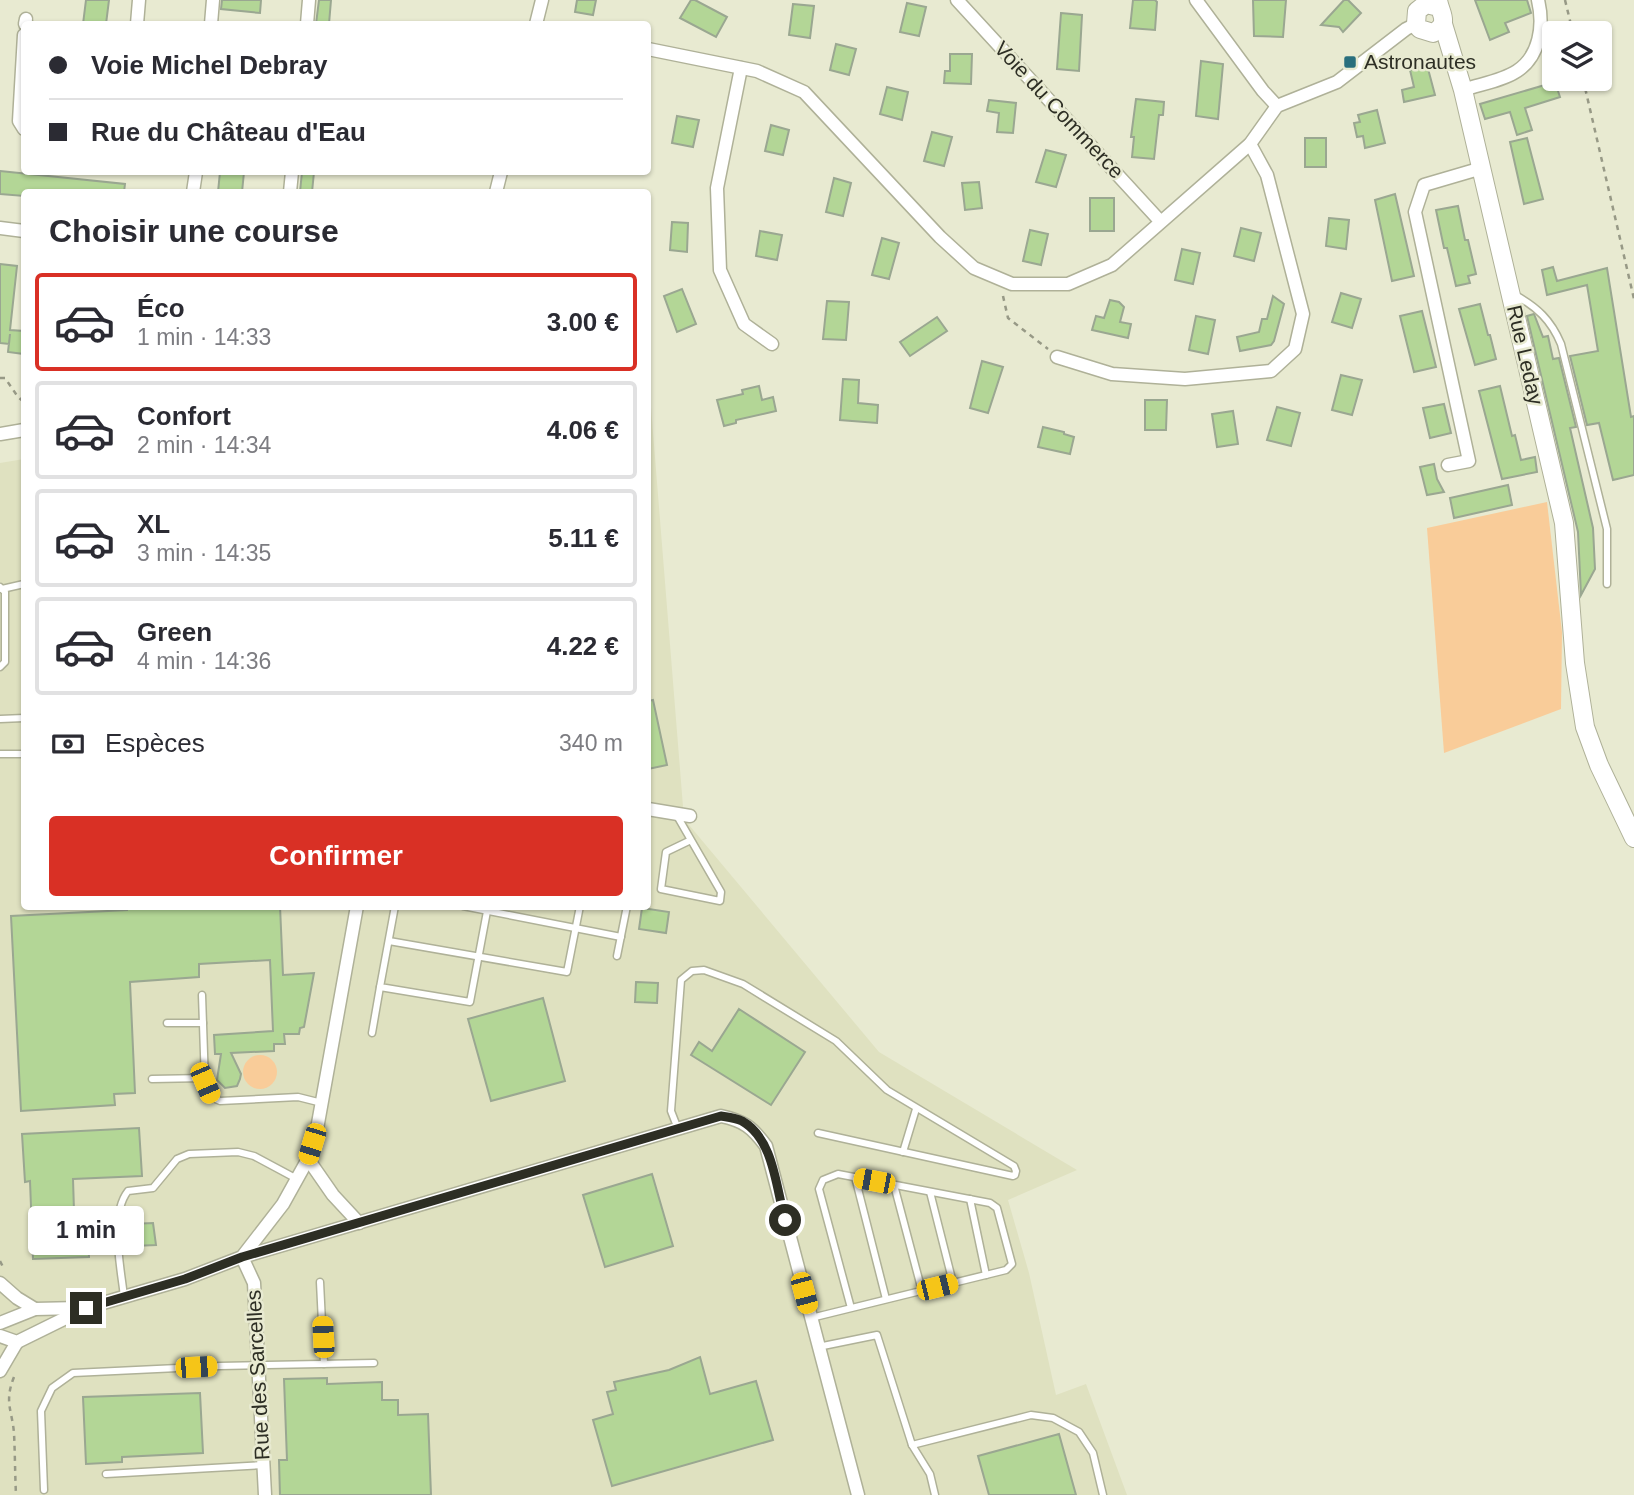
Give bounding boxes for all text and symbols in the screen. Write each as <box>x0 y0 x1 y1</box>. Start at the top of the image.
map controls <box>1542 21 1612 91</box>
button: layers <box>1542 21 1612 91</box>
street label: Voie du Commerce <box>990 37 1129 183</box>
text: Voie Michel Debray <box>91 50 328 80</box>
place label: Astronautes <box>1364 50 1476 73</box>
marker: Astronautes <box>1342 54 1358 70</box>
text: Rue du Château d'Eau <box>91 117 366 147</box>
text: Choisir une course <box>49 213 339 249</box>
icon: car <box>53 291 116 354</box>
text: Éco <box>137 293 185 323</box>
street label: Rue Leday <box>1503 303 1548 407</box>
text: 3.00 € <box>547 307 619 337</box>
text: 1 min · 14:33 <box>137 324 271 350</box>
icon: car <box>53 399 116 462</box>
text: Confort <box>137 401 231 431</box>
text: 4.06 € <box>547 415 619 445</box>
text: 2 min · 14:34 <box>137 432 271 458</box>
icon: car <box>53 507 116 570</box>
text: XL <box>137 509 170 539</box>
text: 5.11 € <box>548 523 619 553</box>
text: 3 min · 14:35 <box>137 540 271 566</box>
icon: car <box>53 615 116 678</box>
text: Green <box>137 617 212 647</box>
text: 4.22 € <box>547 631 619 661</box>
text: 4 min · 14:36 <box>137 648 271 674</box>
icon: cash <box>49 725 87 763</box>
text: Espèces <box>105 728 205 758</box>
text: 340 m <box>559 730 623 756</box>
button: Confirmer <box>49 816 623 896</box>
car <box>188 1060 223 1106</box>
car <box>296 1121 329 1167</box>
car <box>852 1167 897 1195</box>
route start <box>769 1204 801 1236</box>
callout: 1 min <box>28 1206 144 1256</box>
text: 1 min <box>56 1217 116 1243</box>
car <box>789 1270 820 1316</box>
car <box>915 1272 960 1302</box>
street label: Rue des Sarcelles <box>242 1289 273 1461</box>
route end <box>70 1292 102 1324</box>
car <box>312 1315 335 1359</box>
car <box>175 1355 218 1379</box>

